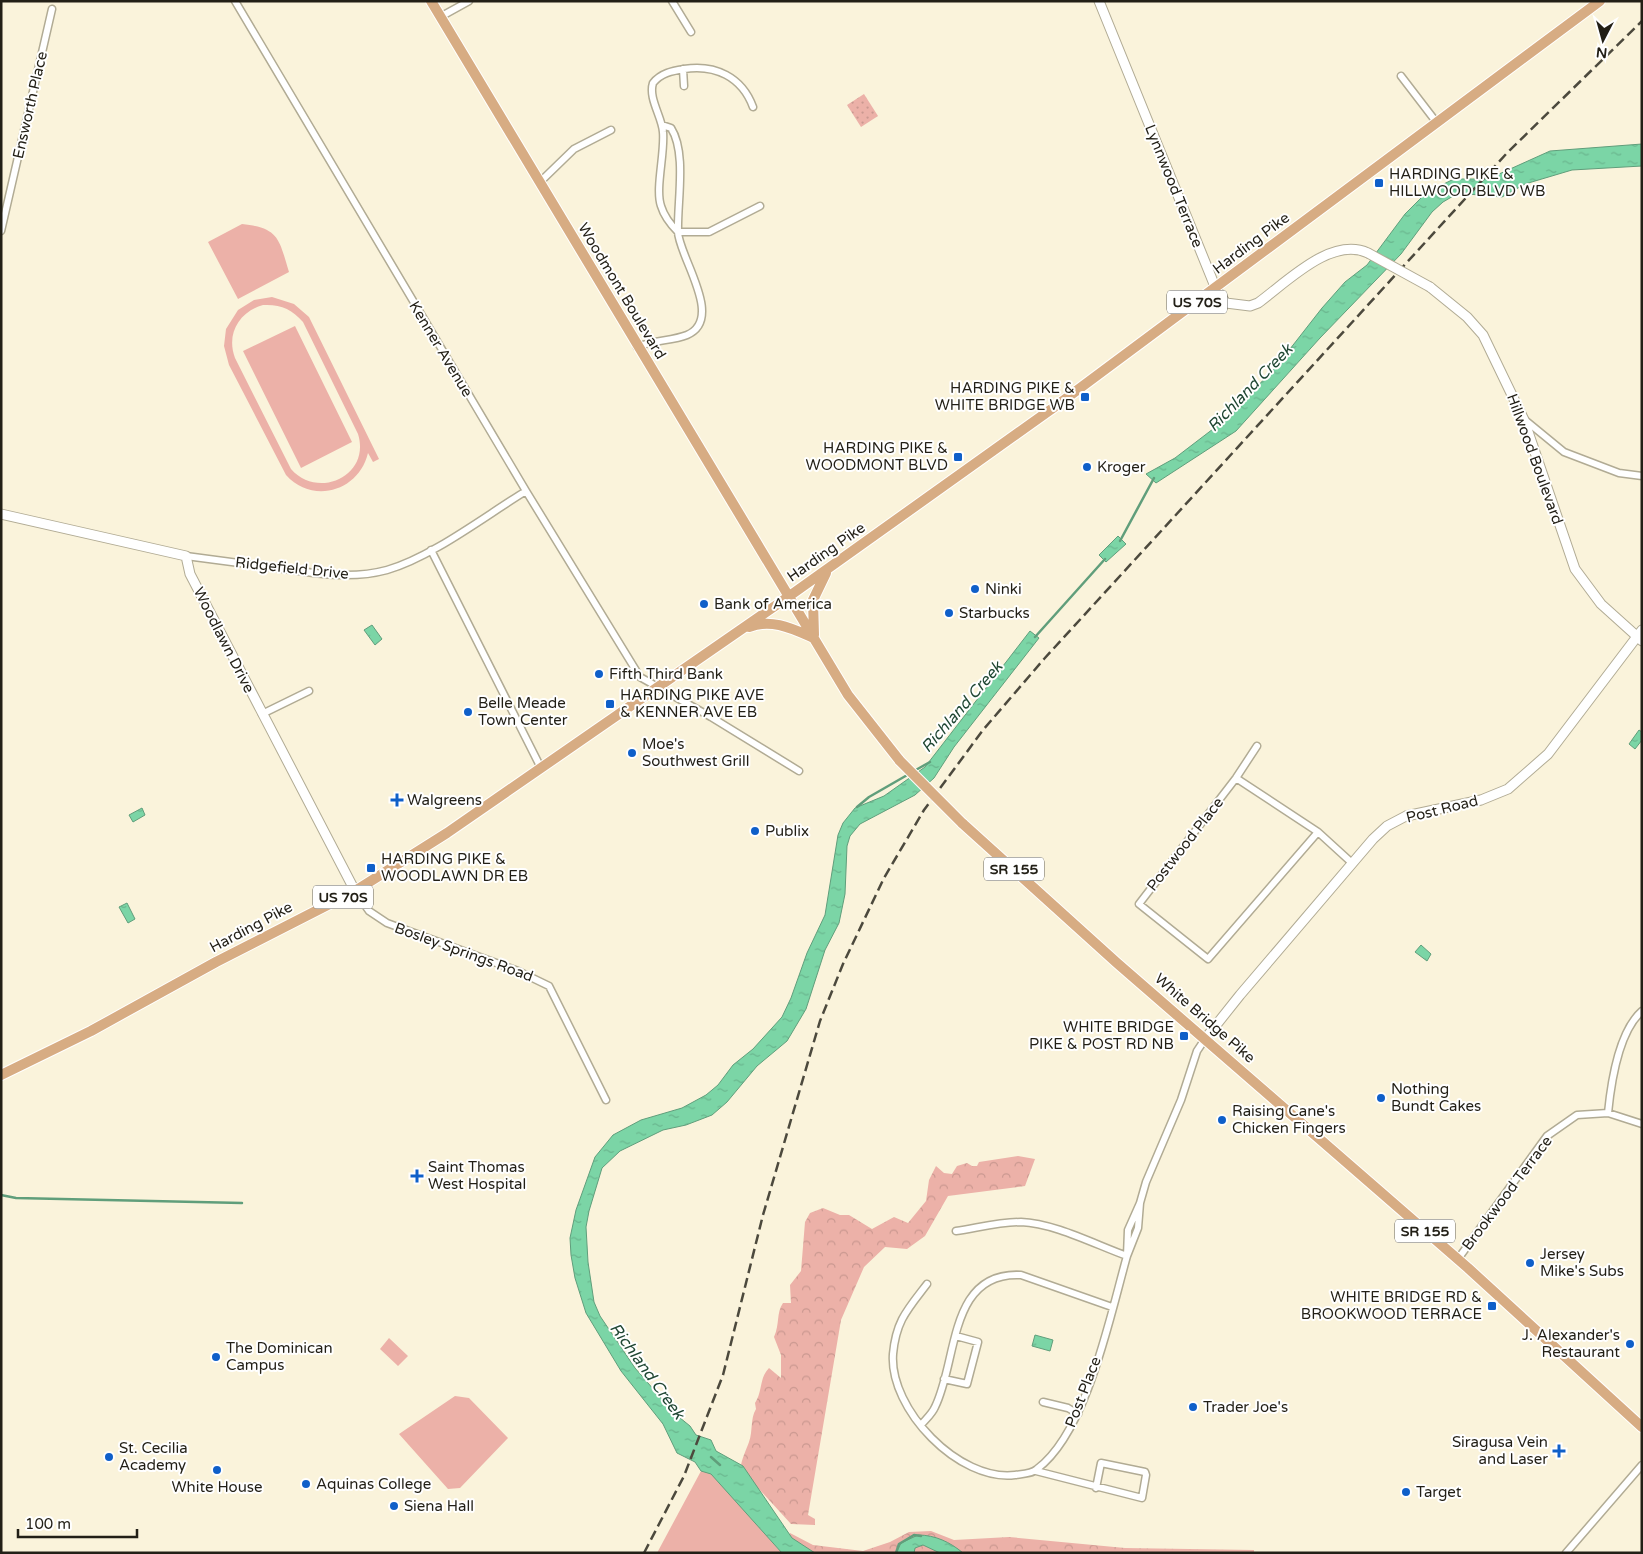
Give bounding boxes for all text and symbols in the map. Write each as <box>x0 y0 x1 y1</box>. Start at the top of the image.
north arrow <box>1578 15 1628 65</box>
text: N <box>1595 43 1608 61</box>
street label: Ensworth Place <box>9 50 51 160</box>
street label: Lynnwood Terrace <box>1141 122 1207 250</box>
place label: HARDING PIKE & HILLWOOD BLVD WB <box>1389 165 1545 200</box>
marker: HARDING PIKE & HILLWOOD BLVD WB <box>1373 177 1385 189</box>
street label: Harding Pike <box>1209 208 1293 278</box>
street label: Woodmont Boulevard <box>574 220 670 362</box>
road number: US 70S <box>1167 290 1227 314</box>
street label: Kenner Avenue <box>405 298 477 400</box>
water label: Richland Creek <box>1203 339 1298 436</box>
place label: HARDING PIKE & WHITE BRIDGE WB <box>935 379 1075 414</box>
marker: HARDING PIKE & WHITE BRIDGE WB <box>1079 391 1091 403</box>
street label: Hillwood Boulevard <box>1503 391 1567 527</box>
place label: HARDING PIKE & WOODMONT BLVD <box>805 439 948 474</box>
marker: HARDING PIKE & WOODMONT BLVD <box>952 451 964 463</box>
place label: Kroger <box>1097 458 1146 476</box>
marker: Kroger <box>1081 461 1093 473</box>
street label: Harding Pike <box>783 518 869 586</box>
street label: Ridgefield Drive <box>234 553 350 583</box>
place label: Ninki <box>985 580 1022 598</box>
marker: Ninki <box>969 583 981 595</box>
street label: Woodlawn Drive <box>190 584 258 696</box>
place label: Bank of America <box>714 595 832 613</box>
marker: Bank of America <box>698 598 710 610</box>
place label: Starbucks <box>959 604 1030 622</box>
marker: Starbucks <box>943 607 955 619</box>
water label: Richland Creek <box>917 656 1008 757</box>
place label: Fifth Third Bank <box>609 665 723 683</box>
marker: Fifth Third Bank <box>593 668 605 680</box>
place label: HARDING PIKE AVE & KENNER AVE EB <box>620 686 764 721</box>
place label: Belle Meade Town Center <box>478 694 568 729</box>
marker: HARDING PIKE AVE & KENNER AVE EB <box>604 698 616 710</box>
marker: Belle Meade Town Center <box>462 706 474 718</box>
place label: Moe's Southwest Grill <box>642 735 750 770</box>
marker: Moe's Southwest Grill <box>626 747 638 759</box>
place label: Walgreens <box>407 791 482 809</box>
street label: Post Road <box>1404 791 1480 827</box>
marker: Walgreens <box>391 794 403 806</box>
street label: Postwood Place <box>1143 794 1227 894</box>
place label: Publix <box>765 822 809 840</box>
marker: Publix <box>749 825 761 837</box>
place label: HARDING PIKE & WOODLAWN DR EB <box>381 850 528 885</box>
road number: SR 155 <box>984 858 1044 881</box>
marker: HARDING PIKE & WOODLAWN DR EB <box>365 862 377 874</box>
road number: US 70S <box>313 886 373 909</box>
street label: Harding Pike <box>207 898 295 956</box>
street label: Bosley Springs Road <box>392 919 536 985</box>
street label: White Bridge Pike <box>1151 969 1259 1067</box>
place label: WHITE BRIDGE PIKE & POST RD NB <box>1029 1018 1174 1053</box>
marker: WHITE BRIDGE PIKE & POST RD NB <box>1178 1030 1190 1042</box>
place label: Nothing Bundt Cakes <box>1391 1080 1481 1115</box>
marker: Nothing Bundt Cakes <box>1375 1092 1387 1104</box>
place label: Raising Cane's Chicken Fingers <box>1232 1102 1346 1137</box>
marker: Raising Cane's Chicken Fingers <box>1216 1114 1228 1126</box>
street label: Brookwood Terrace <box>1458 1132 1556 1254</box>
place label: Saint Thomas West Hospital <box>428 1158 526 1193</box>
marker: Saint Thomas West Hospital <box>410 1169 424 1183</box>
road number: SR 155 <box>1395 1220 1455 1242</box>
place label: Jersey Mike's Subs <box>1540 1245 1624 1280</box>
marker: Jersey Mike's Subs <box>1524 1257 1536 1269</box>
place label: WHITE BRIDGE RD & BROOKWOOD TERRACE <box>1301 1288 1482 1323</box>
marker: WHITE BRIDGE RD & BROOKWOOD TERRACE <box>1486 1300 1498 1312</box>
water label: Richland Creek <box>605 1319 689 1424</box>
place label: J. Alexander's Restaurant <box>1522 1326 1620 1361</box>
marker: J. Alexander's Restaurant <box>1624 1338 1636 1350</box>
place label: The Dominican Campus <box>226 1339 333 1374</box>
marker: The Dominican Campus <box>210 1351 222 1363</box>
street label: Post Place <box>1061 1354 1105 1430</box>
place label: Trader Joe's <box>1203 1398 1288 1416</box>
marker: Trader Joe's <box>1187 1401 1199 1413</box>
place label: Siragusa Vein and Laser <box>1452 1433 1548 1468</box>
place label: St. Cecilia Academy <box>119 1439 188 1474</box>
marker: Siragusa Vein and Laser <box>1552 1444 1566 1458</box>
marker: St. Cecilia Academy <box>103 1451 115 1463</box>
marker: White House <box>211 1464 223 1476</box>
place label: Aquinas College <box>316 1475 431 1493</box>
place label: White House <box>171 1478 263 1496</box>
marker: Aquinas College <box>300 1478 312 1490</box>
place label: Target <box>1416 1483 1462 1501</box>
marker: Target <box>1400 1486 1412 1498</box>
place label: Siena Hall <box>404 1497 474 1515</box>
marker: Siena Hall <box>388 1500 400 1512</box>
scale bar <box>18 1506 136 1538</box>
text: 100 m <box>25 1515 71 1533</box>

